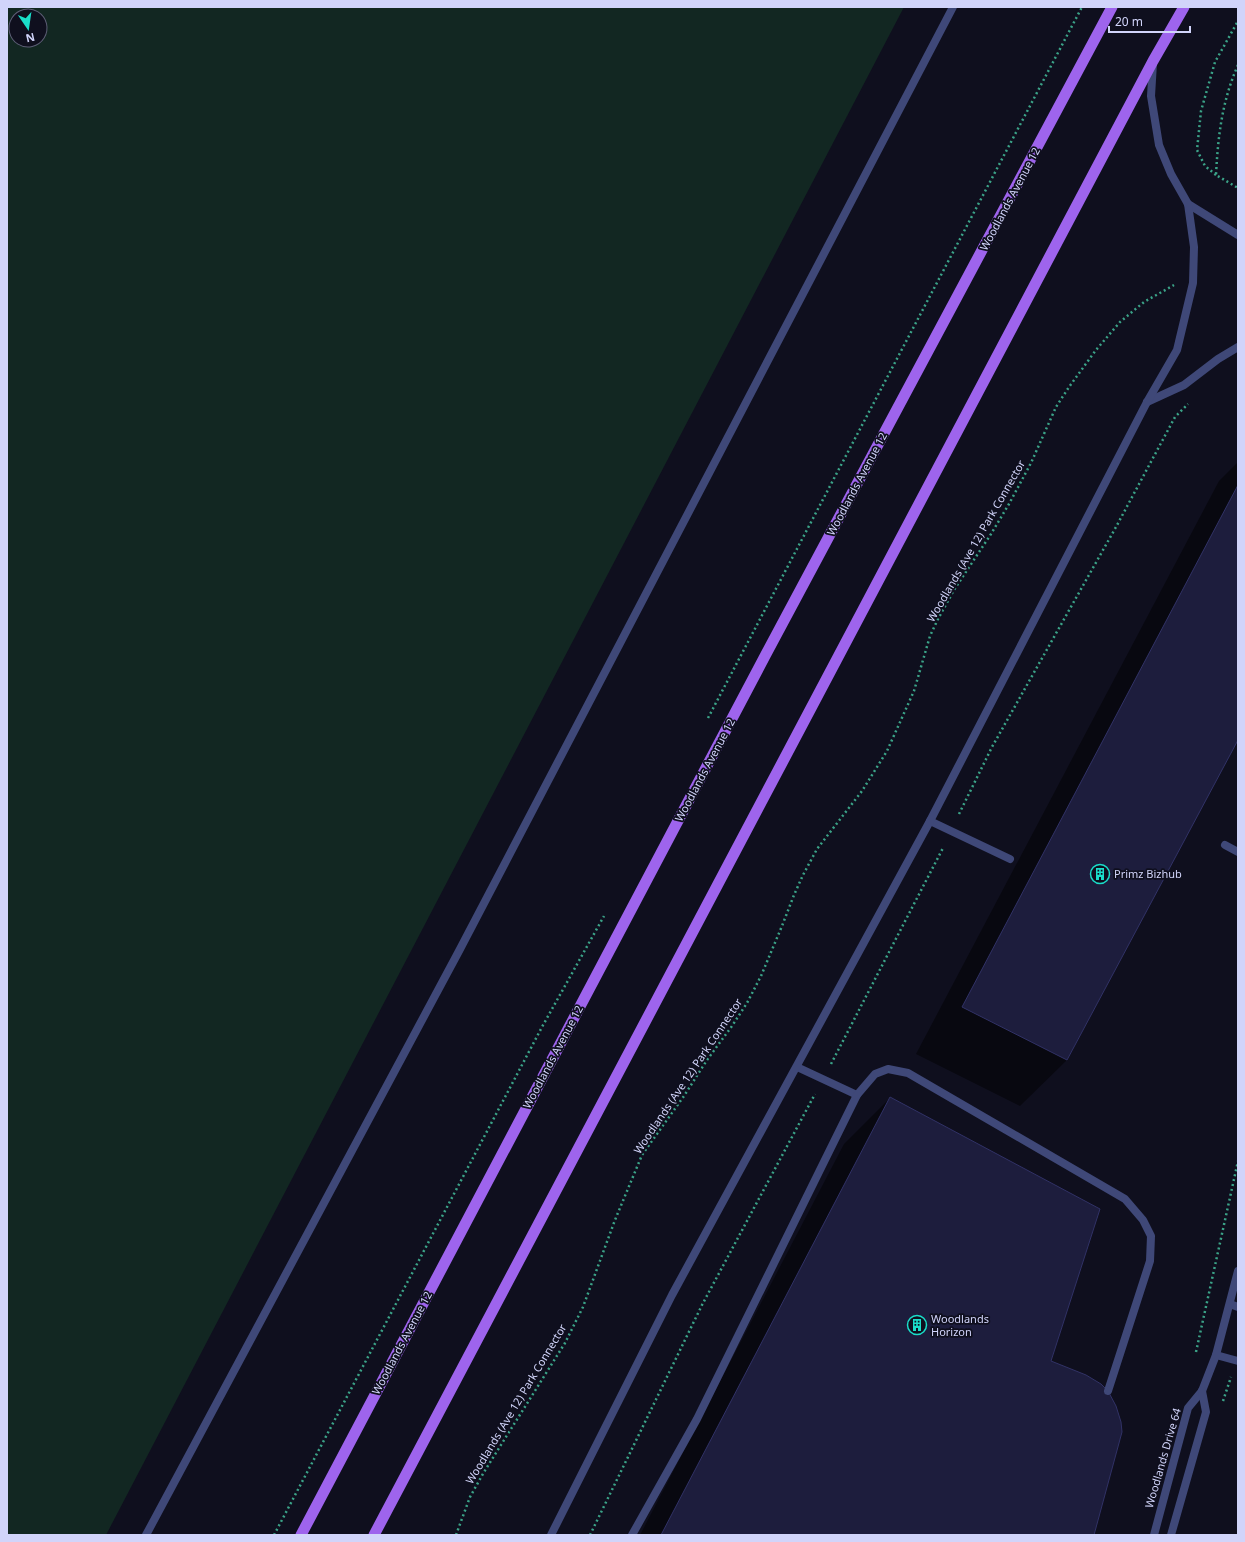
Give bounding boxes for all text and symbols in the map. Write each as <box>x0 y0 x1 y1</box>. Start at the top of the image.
north arrow <box>8 8 48 48</box>
scale bar <box>1109 8 1190 34</box>
text: 20 m <box>1115 13 1143 30</box>
text: N <box>24 30 36 47</box>
street label: Woodlands Avenue 12 <box>976 145 1043 253</box>
street label: Woodlands Avenue 12 <box>823 430 890 538</box>
street label: Woodlands (Ave 12) Park Connector <box>923 457 1028 624</box>
street label: Woodlands Avenue 12 <box>671 716 738 824</box>
building icon: Primz Bizhub <box>1089 863 1111 885</box>
place label: Primz Bizhub <box>1114 866 1182 881</box>
street label: Woodlands (Ave 12) Park Connector <box>630 995 746 1156</box>
street label: Woodlands Avenue 12 <box>519 1003 586 1111</box>
street label: Woodlands Avenue 12 <box>368 1289 435 1397</box>
place label: Woodlands Horizon <box>931 1311 989 1339</box>
building icon: Woodlands Horizon <box>906 1314 928 1336</box>
street label: Woodlands (Ave 12) Park Connector <box>462 1320 570 1487</box>
street label: Woodlands Drive 64 <box>1141 1405 1184 1510</box>

